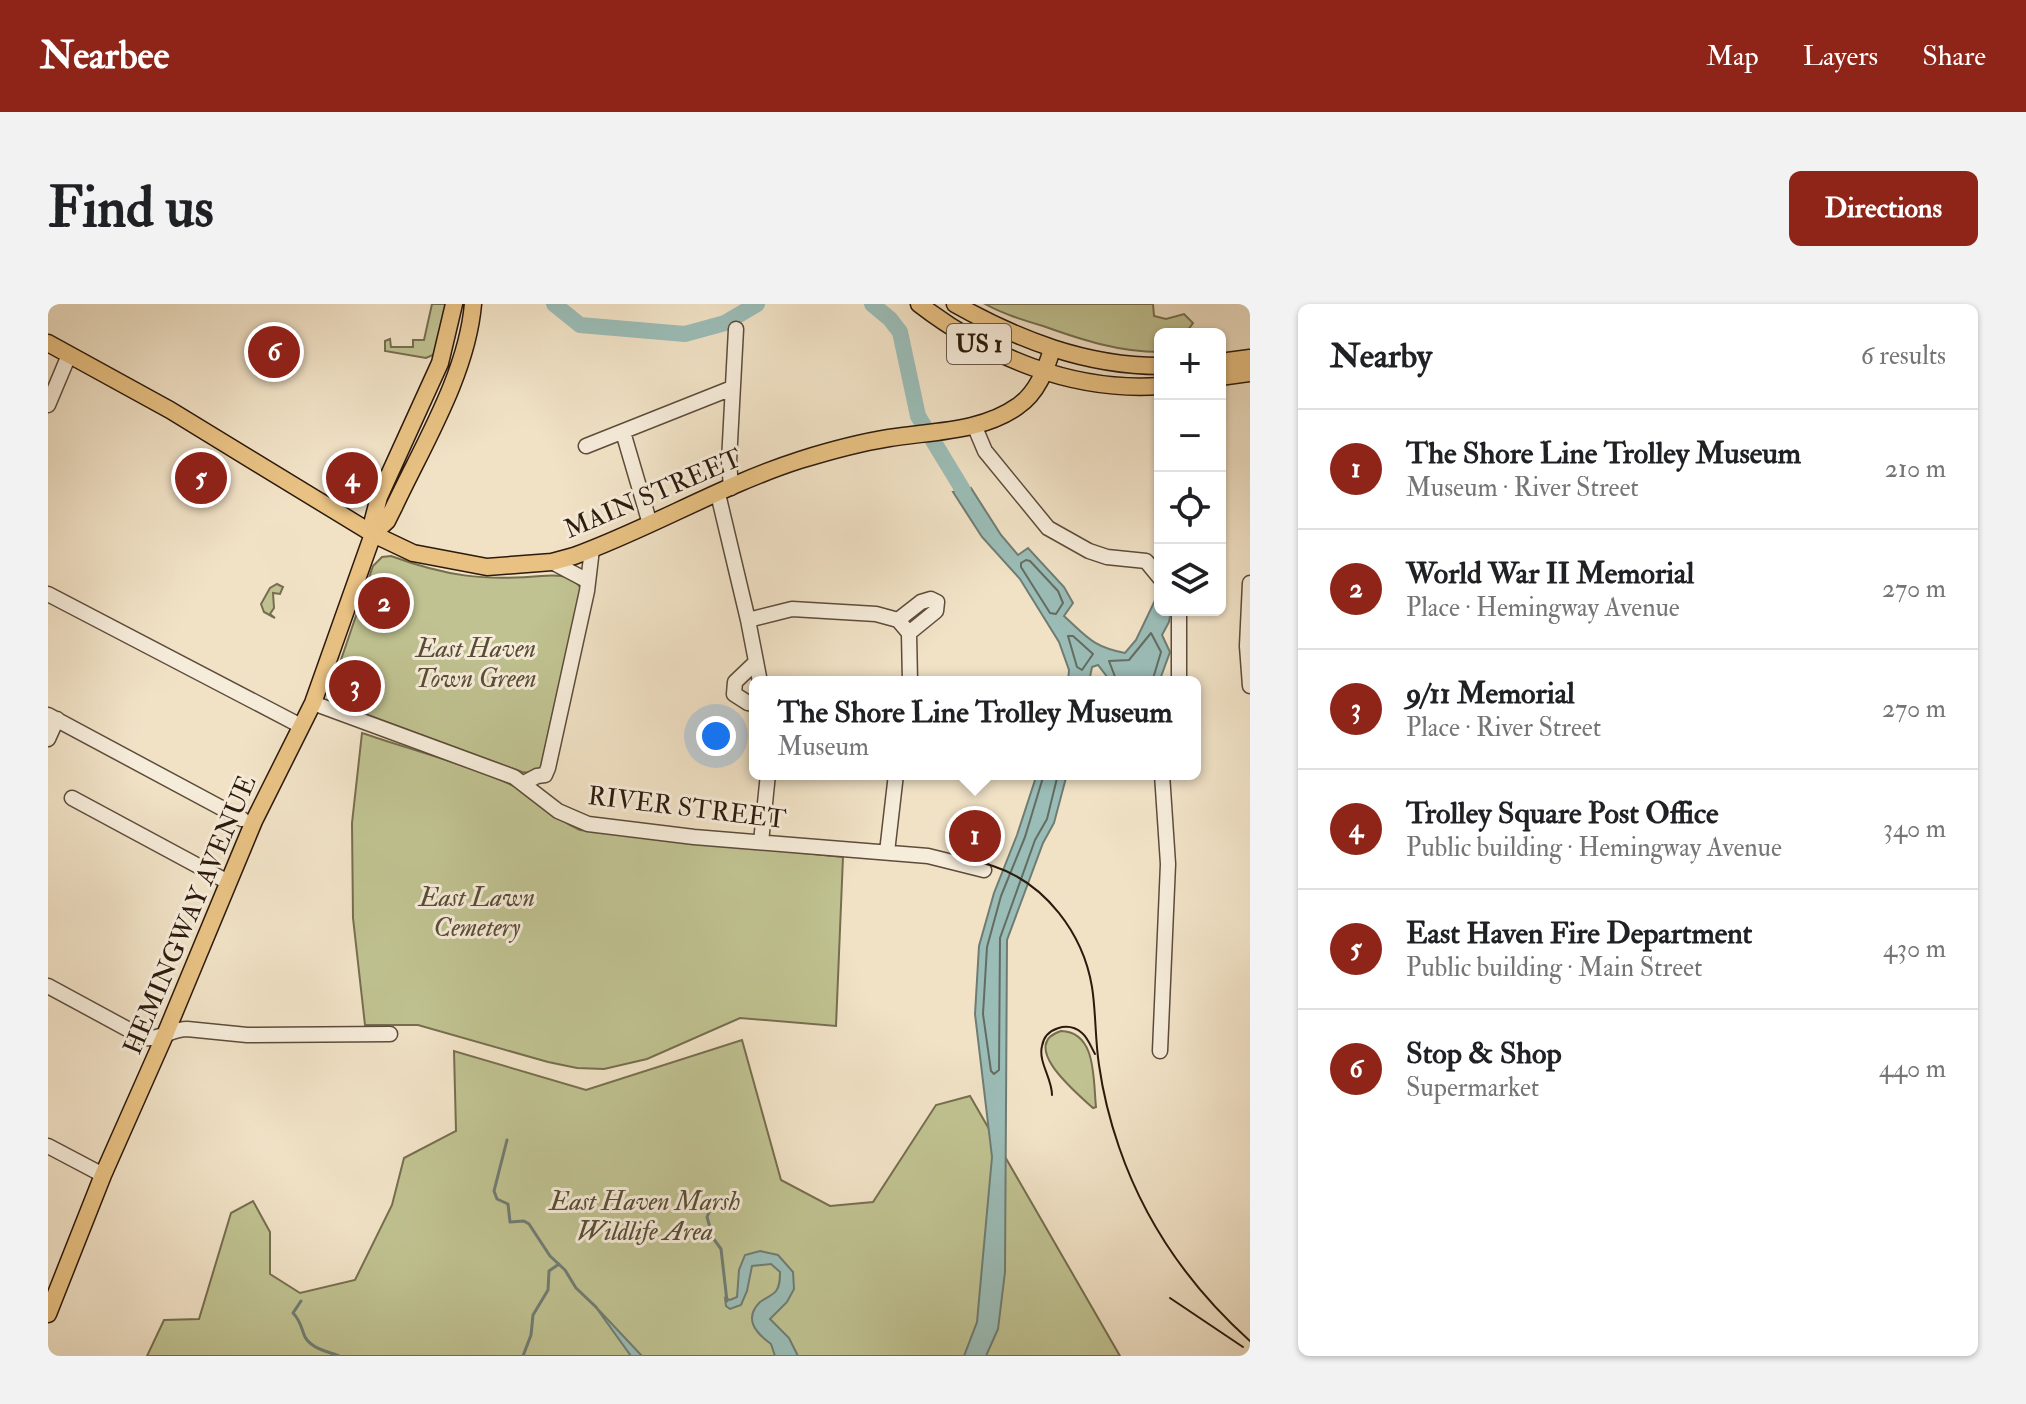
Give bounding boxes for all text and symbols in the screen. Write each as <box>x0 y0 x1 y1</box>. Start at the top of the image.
text: Nearbee <box>40 32 169 80</box>
text: Map <box>1706 39 1759 74</box>
text: Layers <box>1803 39 1878 74</box>
text: Share <box>1922 39 1986 74</box>
button: Directions <box>1789 171 1978 246</box>
text: Find us <box>48 173 214 244</box>
pin: 6 <box>248 322 300 382</box>
road number: US 1 <box>947 324 1011 364</box>
map controls <box>1154 328 1226 616</box>
button: + <box>1154 328 1226 400</box>
text: Nearby <box>1330 335 1432 378</box>
text: 6 results <box>1861 340 1946 372</box>
button: − <box>1154 400 1226 472</box>
text: The Shore Line Trolley Museum <box>1406 435 1801 472</box>
street label: MAIN STREET <box>559 442 747 546</box>
pin: 5 <box>175 448 227 508</box>
pin: 4 <box>326 448 378 508</box>
text: 1 <box>1351 453 1361 485</box>
text: 210 m <box>1885 453 1946 485</box>
button: locate <box>1154 472 1226 544</box>
text: Museum · River Street <box>1406 472 1639 504</box>
button: layers <box>1154 544 1226 616</box>
text: World War II Memorial <box>1406 555 1694 592</box>
pin: 2 <box>358 573 410 633</box>
text: 2 <box>1349 573 1363 605</box>
text: 270 m <box>1882 573 1946 605</box>
text: Place · Hemingway Avenue <box>1406 592 1680 624</box>
park label: East Haven Town Green <box>414 633 537 695</box>
pin: 3 <box>329 656 381 716</box>
text: 9/11 Memorial <box>1406 675 1575 712</box>
popup <box>749 676 1201 780</box>
text: 3 <box>1351 693 1361 725</box>
text: 270 m <box>1882 693 1946 725</box>
text: The Shore Line Trolley Museum <box>777 694 1173 731</box>
text: Place · River Street <box>1406 712 1601 744</box>
your location <box>696 716 736 756</box>
text: Museum <box>777 731 869 763</box>
street label: HEMINGWAY AVENUE <box>117 771 263 1059</box>
street label: RIVER STREET <box>586 780 788 836</box>
text: Trolley Square Post Office <box>1406 795 1719 832</box>
pin: 1 <box>949 806 1001 866</box>
text: 4 <box>1349 813 1363 845</box>
text: 340 m <box>1883 813 1946 845</box>
text: Public building · Hemingway Avenue <box>1406 832 1782 864</box>
park label: East Lawn Cemetery <box>417 882 535 944</box>
text: East Haven Fire Department <box>1406 915 1752 952</box>
text: 5 <box>1350 933 1362 965</box>
text: 430 m <box>1883 933 1946 965</box>
text: Public building · Main Street <box>1406 952 1702 984</box>
text: Stop & Shop <box>1406 1035 1562 1072</box>
text: 6 <box>1349 1053 1363 1085</box>
text: 440 m <box>1879 1053 1946 1085</box>
text: Supermarket <box>1406 1072 1539 1104</box>
park label: East Haven Marsh Wildlife Area <box>548 1186 740 1248</box>

